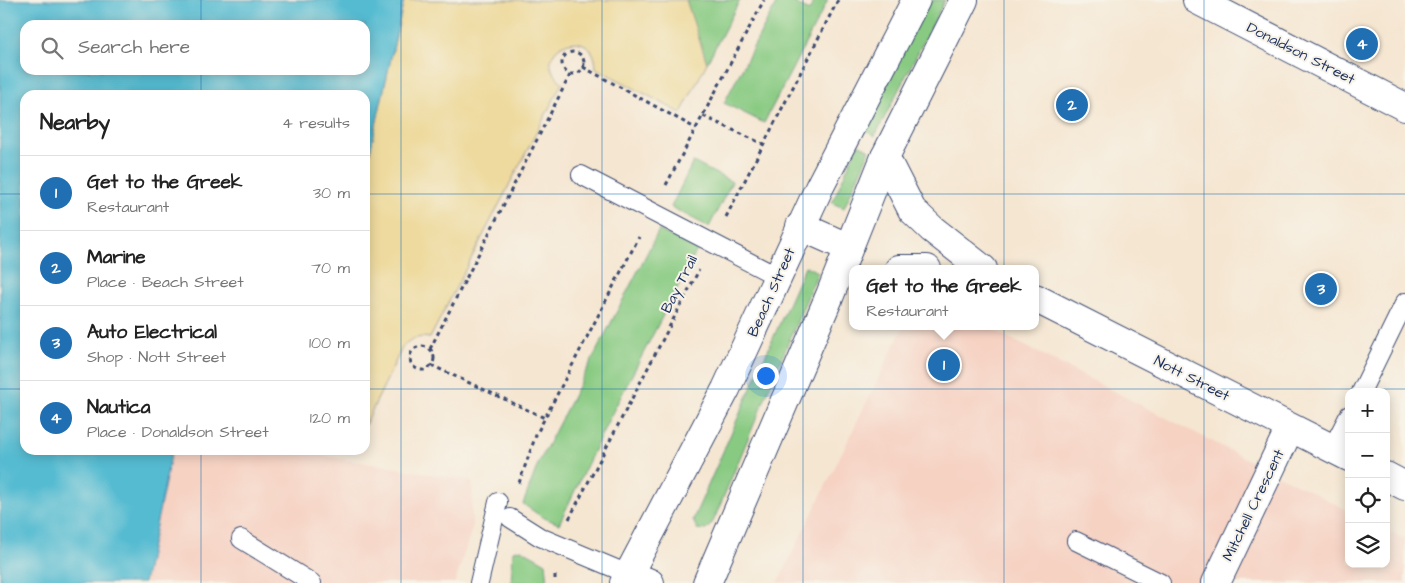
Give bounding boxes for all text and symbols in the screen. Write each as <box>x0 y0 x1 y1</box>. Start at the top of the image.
street label: Donaldson Street <box>1243 17 1359 90</box>
search box <box>20 20 370 75</box>
pin: 4 <box>1346 25 1378 63</box>
icon: search <box>38 34 66 62</box>
text: Search here <box>78 34 190 61</box>
pin: 2 <box>1056 86 1088 124</box>
text: Nearby <box>40 108 110 137</box>
text: 4 results <box>282 112 350 134</box>
text: Get to the Greek <box>87 169 243 196</box>
text: 1 <box>55 182 57 204</box>
text: 30 m <box>313 182 350 204</box>
text: Restaurant <box>87 196 169 218</box>
text: Marine <box>87 244 146 271</box>
street label: Beach Street <box>742 244 800 340</box>
street label: Bay Trail <box>656 252 704 317</box>
text: 2 <box>51 257 61 279</box>
text: 70 m <box>311 257 350 279</box>
popup <box>849 265 1039 330</box>
pin: 3 <box>1305 270 1337 308</box>
text: Place · Beach Street <box>87 271 244 293</box>
text: Get to the Greek <box>866 273 1022 300</box>
text: Restaurant <box>866 300 948 322</box>
text: Auto Electrical <box>87 319 217 346</box>
text: 3 <box>52 332 60 354</box>
text: 100 m <box>309 332 350 354</box>
text: Shop · Nott Street <box>87 346 226 368</box>
pin: 1 <box>928 346 960 384</box>
street label: Nott Street <box>1150 350 1233 406</box>
your location <box>753 363 779 389</box>
map controls <box>1345 388 1390 568</box>
button: + <box>1345 388 1390 433</box>
text: Nautica <box>87 394 150 421</box>
text: 4 <box>51 407 61 429</box>
text: 120 m <box>310 407 350 429</box>
text: Place · Donaldson Street <box>87 421 269 443</box>
button: − <box>1345 433 1390 478</box>
street label: Mitchell Crescent <box>1217 446 1290 565</box>
button: locate <box>1345 478 1390 523</box>
button: layers <box>1345 523 1390 568</box>

